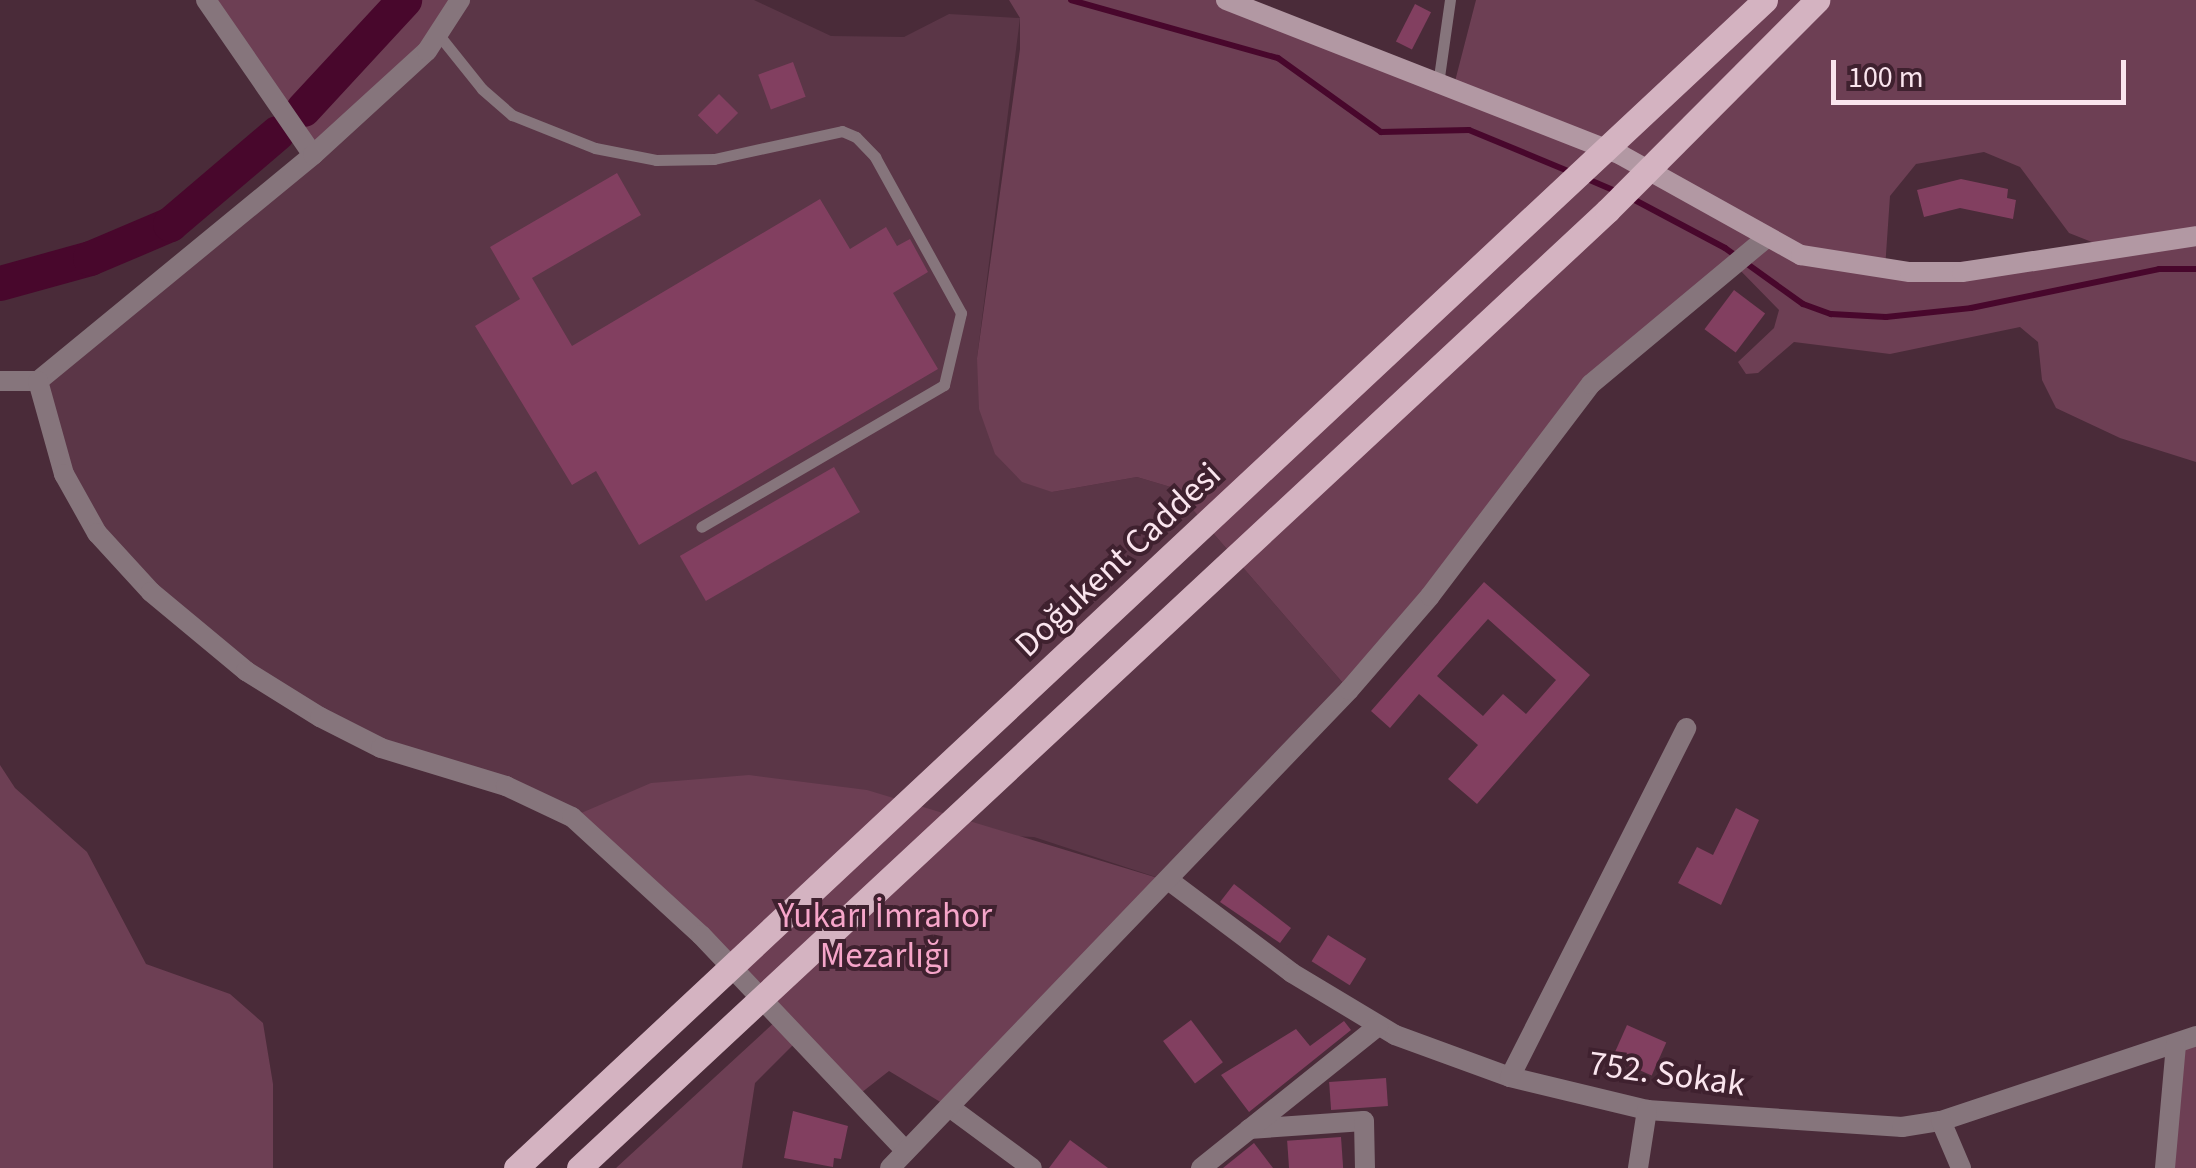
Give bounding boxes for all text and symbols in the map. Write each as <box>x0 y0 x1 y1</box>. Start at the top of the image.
scale bar <box>1836 40 2131 102</box>
text: 100 m <box>1848 56 1924 99</box>
street label: Doğukent Caddesi <box>1006 454 1230 666</box>
park label: Yukarı İmrahor Mezarlığı <box>778 895 992 977</box>
street label: 752. Sokak <box>1586 1042 1748 1106</box>

